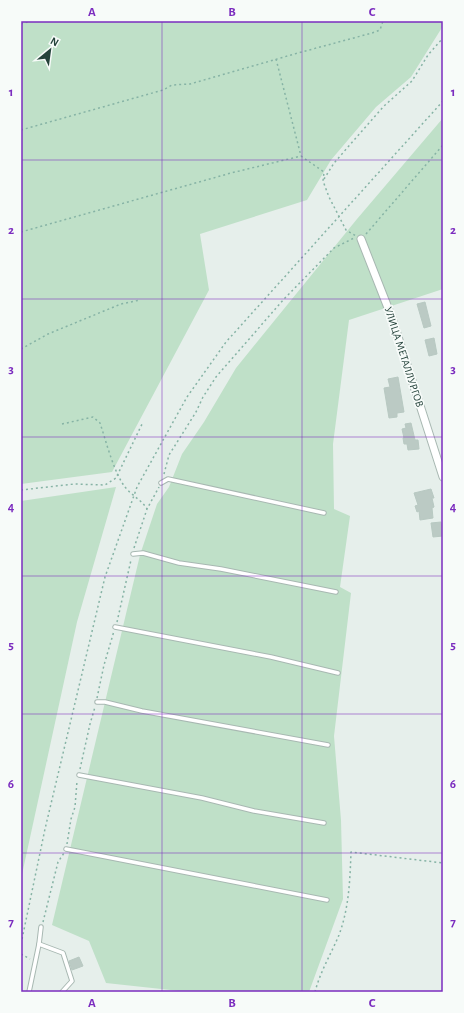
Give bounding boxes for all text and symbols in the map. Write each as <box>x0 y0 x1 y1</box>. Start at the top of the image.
text: A <box>88 6 96 19</box>
text: B <box>228 6 236 19</box>
text: C <box>369 6 376 19</box>
north arrow <box>30 30 70 70</box>
text: N <box>49 35 61 48</box>
text: 1 <box>9 86 13 99</box>
text: 1 <box>451 86 455 99</box>
text: 2 <box>8 224 14 237</box>
text: 2 <box>450 224 456 237</box>
street label: УЛИЦА МЕТАЛЛУРГОВ <box>383 305 425 409</box>
text: 3 <box>8 363 14 376</box>
text: 3 <box>450 363 456 376</box>
text: 4 <box>8 501 15 514</box>
text: 4 <box>450 501 457 514</box>
text: 5 <box>8 639 14 652</box>
text: 5 <box>450 639 456 652</box>
text: 6 <box>8 778 14 791</box>
text: 6 <box>450 778 456 791</box>
text: 7 <box>8 916 14 929</box>
text: 7 <box>450 916 456 929</box>
text: A <box>88 997 96 1010</box>
text: B <box>228 997 236 1010</box>
text: C <box>369 997 376 1010</box>

